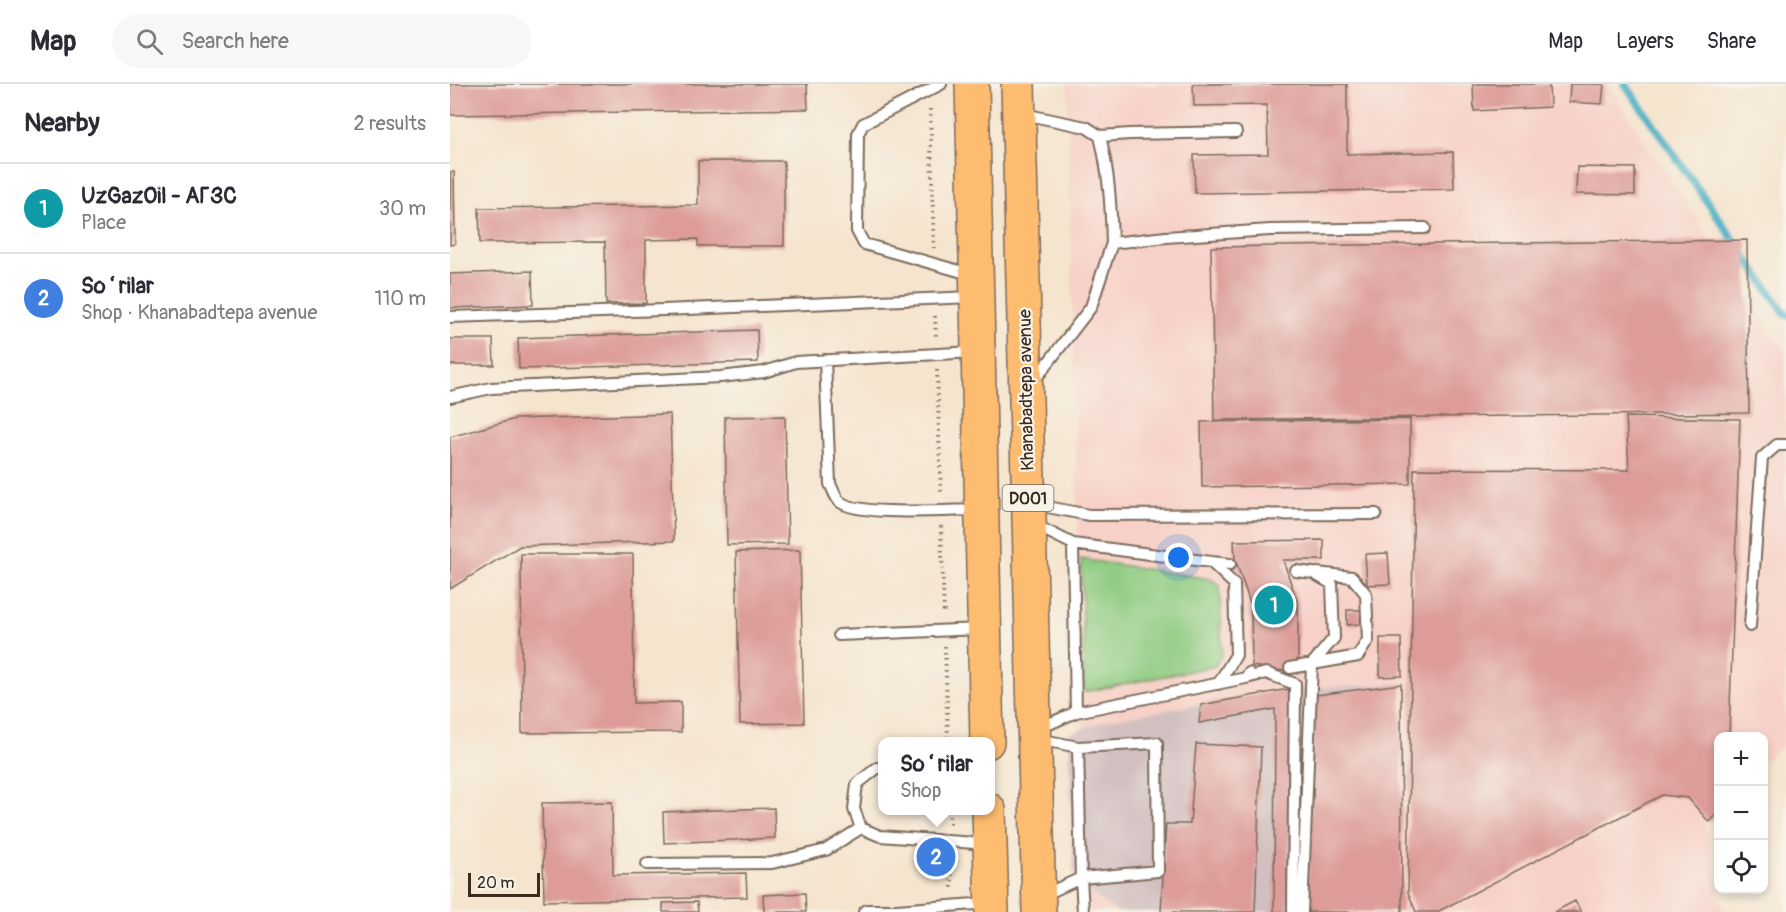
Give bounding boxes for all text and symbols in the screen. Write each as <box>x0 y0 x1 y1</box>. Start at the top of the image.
search box <box>112 14 532 68</box>
text: Map <box>30 24 76 59</box>
icon: search <box>133 25 166 58</box>
text: Search here <box>181 27 289 55</box>
text: Map <box>1548 28 1583 55</box>
text: Layers <box>1616 28 1674 55</box>
text: Share <box>1707 28 1756 55</box>
text: Nearby <box>24 107 100 139</box>
text: 2 results <box>354 111 426 136</box>
text: UzGazOil - АГЗС <box>81 182 237 210</box>
text: 1 <box>40 196 47 221</box>
text: 30 m <box>379 196 426 221</box>
text: Place <box>81 210 126 235</box>
text: Soʻrilar <box>81 272 154 300</box>
text: 2 <box>38 286 49 311</box>
text: 110 m <box>375 286 426 311</box>
text: Shop · Khanabadtepa avenue <box>81 300 317 325</box>
street label: Khanabadtepa avenue <box>1014 309 1039 471</box>
road number: D001 <box>1002 485 1054 511</box>
your location <box>1164 543 1193 572</box>
pin: 1 <box>1254 582 1294 628</box>
map controls <box>1714 732 1768 894</box>
button: + <box>1714 732 1768 786</box>
popup <box>878 737 995 815</box>
text: Soʻrilar <box>900 750 973 778</box>
text: Shop <box>900 778 941 803</box>
button: − <box>1714 786 1768 840</box>
pin: 2 <box>916 834 956 880</box>
button: locate <box>1714 840 1768 894</box>
scale bar <box>468 870 540 898</box>
text: 20 m <box>477 873 515 893</box>

